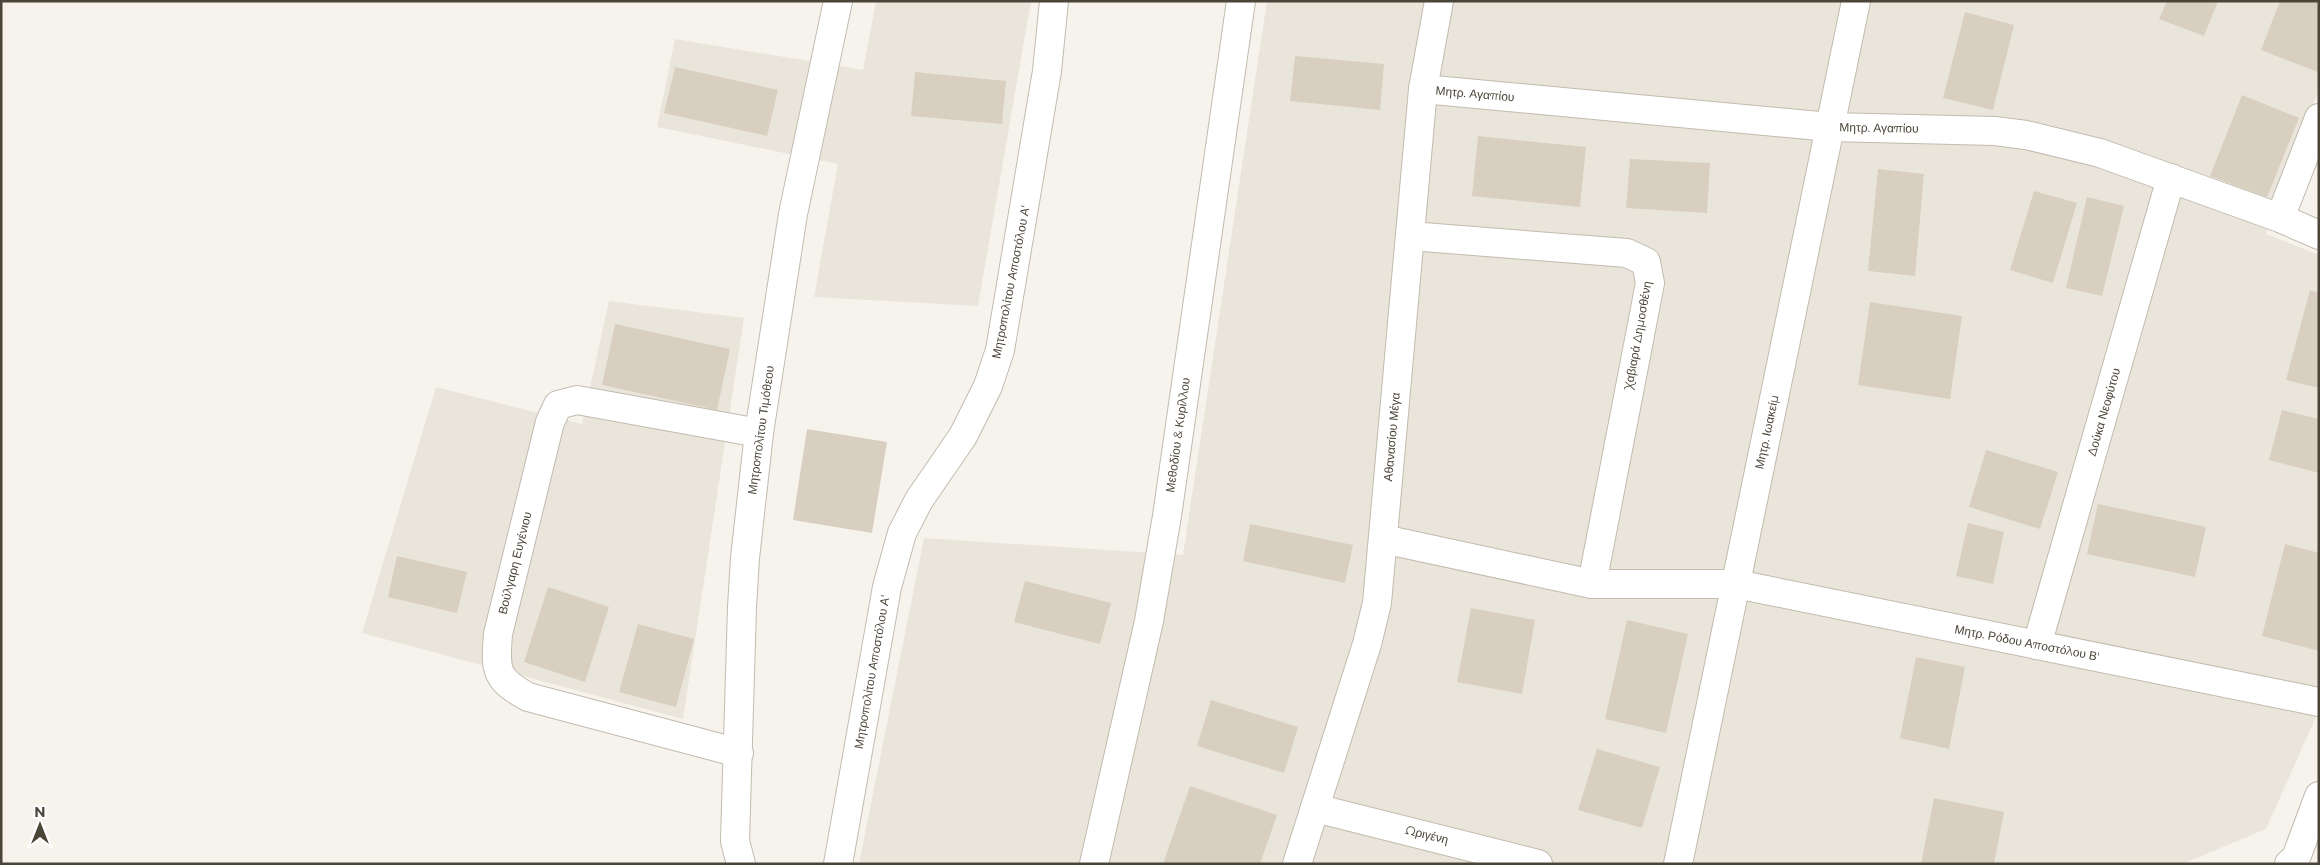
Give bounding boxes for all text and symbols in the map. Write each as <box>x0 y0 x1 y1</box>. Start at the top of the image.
street label: Μητρ. Αγαπίου <box>1435 83 1515 104</box>
street label: Μητρ. Αγαπίου <box>1839 119 1919 136</box>
street label: Μητροπολίτου Αποστόλου Α' <box>988 204 1033 360</box>
street label: Χαβιαρά Δημοσθένη <box>1620 280 1654 392</box>
street label: Μητροπολίτου Τιμόθεου <box>744 365 777 495</box>
street label: Δούκα Νεοφύτου <box>2084 366 2123 457</box>
street label: Μεθοδίου & Κυρίλλου <box>1162 376 1193 493</box>
street label: Αθανασίου Μέγα <box>1380 392 1403 482</box>
street label: Μητρ. Ιωακείμ <box>1751 393 1782 470</box>
street label: Βούλγαρη Ευγένιου <box>495 510 535 616</box>
street label: Μητροπολίτου Αποστόλου Α' <box>851 594 892 750</box>
street label: Μητρ. Ρόδου Αποστόλου Β' <box>1953 621 2101 664</box>
north arrow <box>15 800 65 850</box>
text: N <box>34 803 46 821</box>
street label: Ωριγένη <box>1404 822 1450 847</box>

